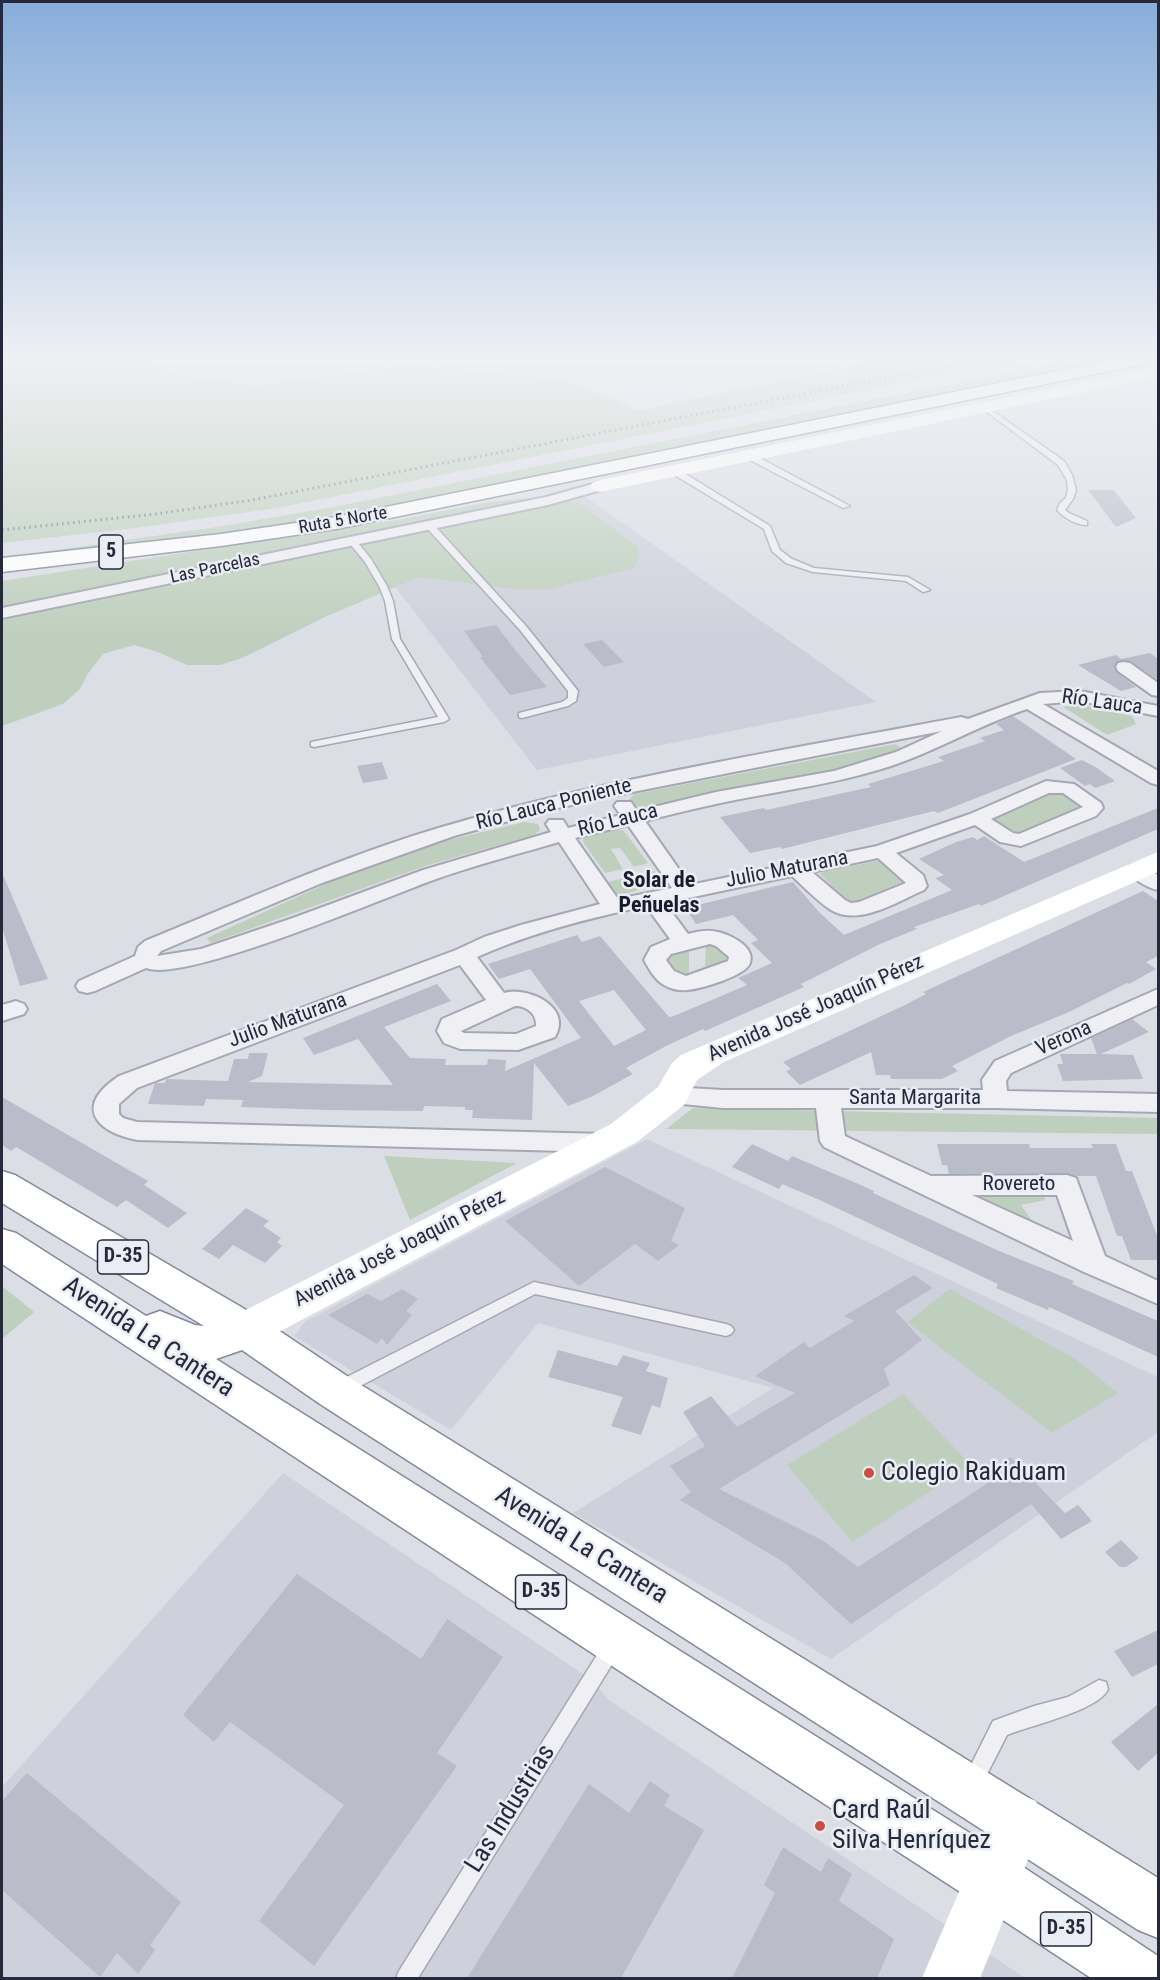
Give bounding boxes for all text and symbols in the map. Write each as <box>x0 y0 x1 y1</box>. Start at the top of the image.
street label: Ruta 5 Norte <box>297 503 389 539</box>
road number: 5 <box>99 535 123 569</box>
street label: Las Parcelas <box>168 549 262 589</box>
street label: Río Lauca <box>1060 685 1144 721</box>
street label: Río Lauca Poniente <box>474 774 634 836</box>
street label: Río Lauca <box>575 799 661 843</box>
street label: Julio Maturana <box>724 846 850 894</box>
district label: Solar de Peñuelas <box>619 868 699 920</box>
street label: Avenida José Joaquín Pérez <box>704 950 928 1068</box>
street label: Julio Maturana <box>225 988 351 1054</box>
street label: Verona <box>1032 1016 1096 1062</box>
street label: Santa Margarita <box>849 1086 981 1112</box>
street label: Rovereto <box>983 1172 1055 1198</box>
street label: Avenida José Joaquín Pérez <box>290 1185 510 1313</box>
road number: D-35 <box>98 1240 148 1274</box>
street label: Avenida La Cantera <box>57 1271 239 1405</box>
place label: Colegio Rakiduam <box>881 1457 1066 1489</box>
marker: Colegio Rakiduam <box>862 1466 876 1480</box>
street label: Avenida La Cantera <box>489 1480 673 1612</box>
road number: D-35 <box>516 1575 566 1609</box>
street label: Las Industrias <box>459 1739 563 1879</box>
place label: Card Raúl Silva Henríquez <box>832 1795 991 1856</box>
marker: Card Raúl Silva Henríquez <box>813 1819 827 1833</box>
road number: D-35 <box>1040 1912 1092 1946</box>

